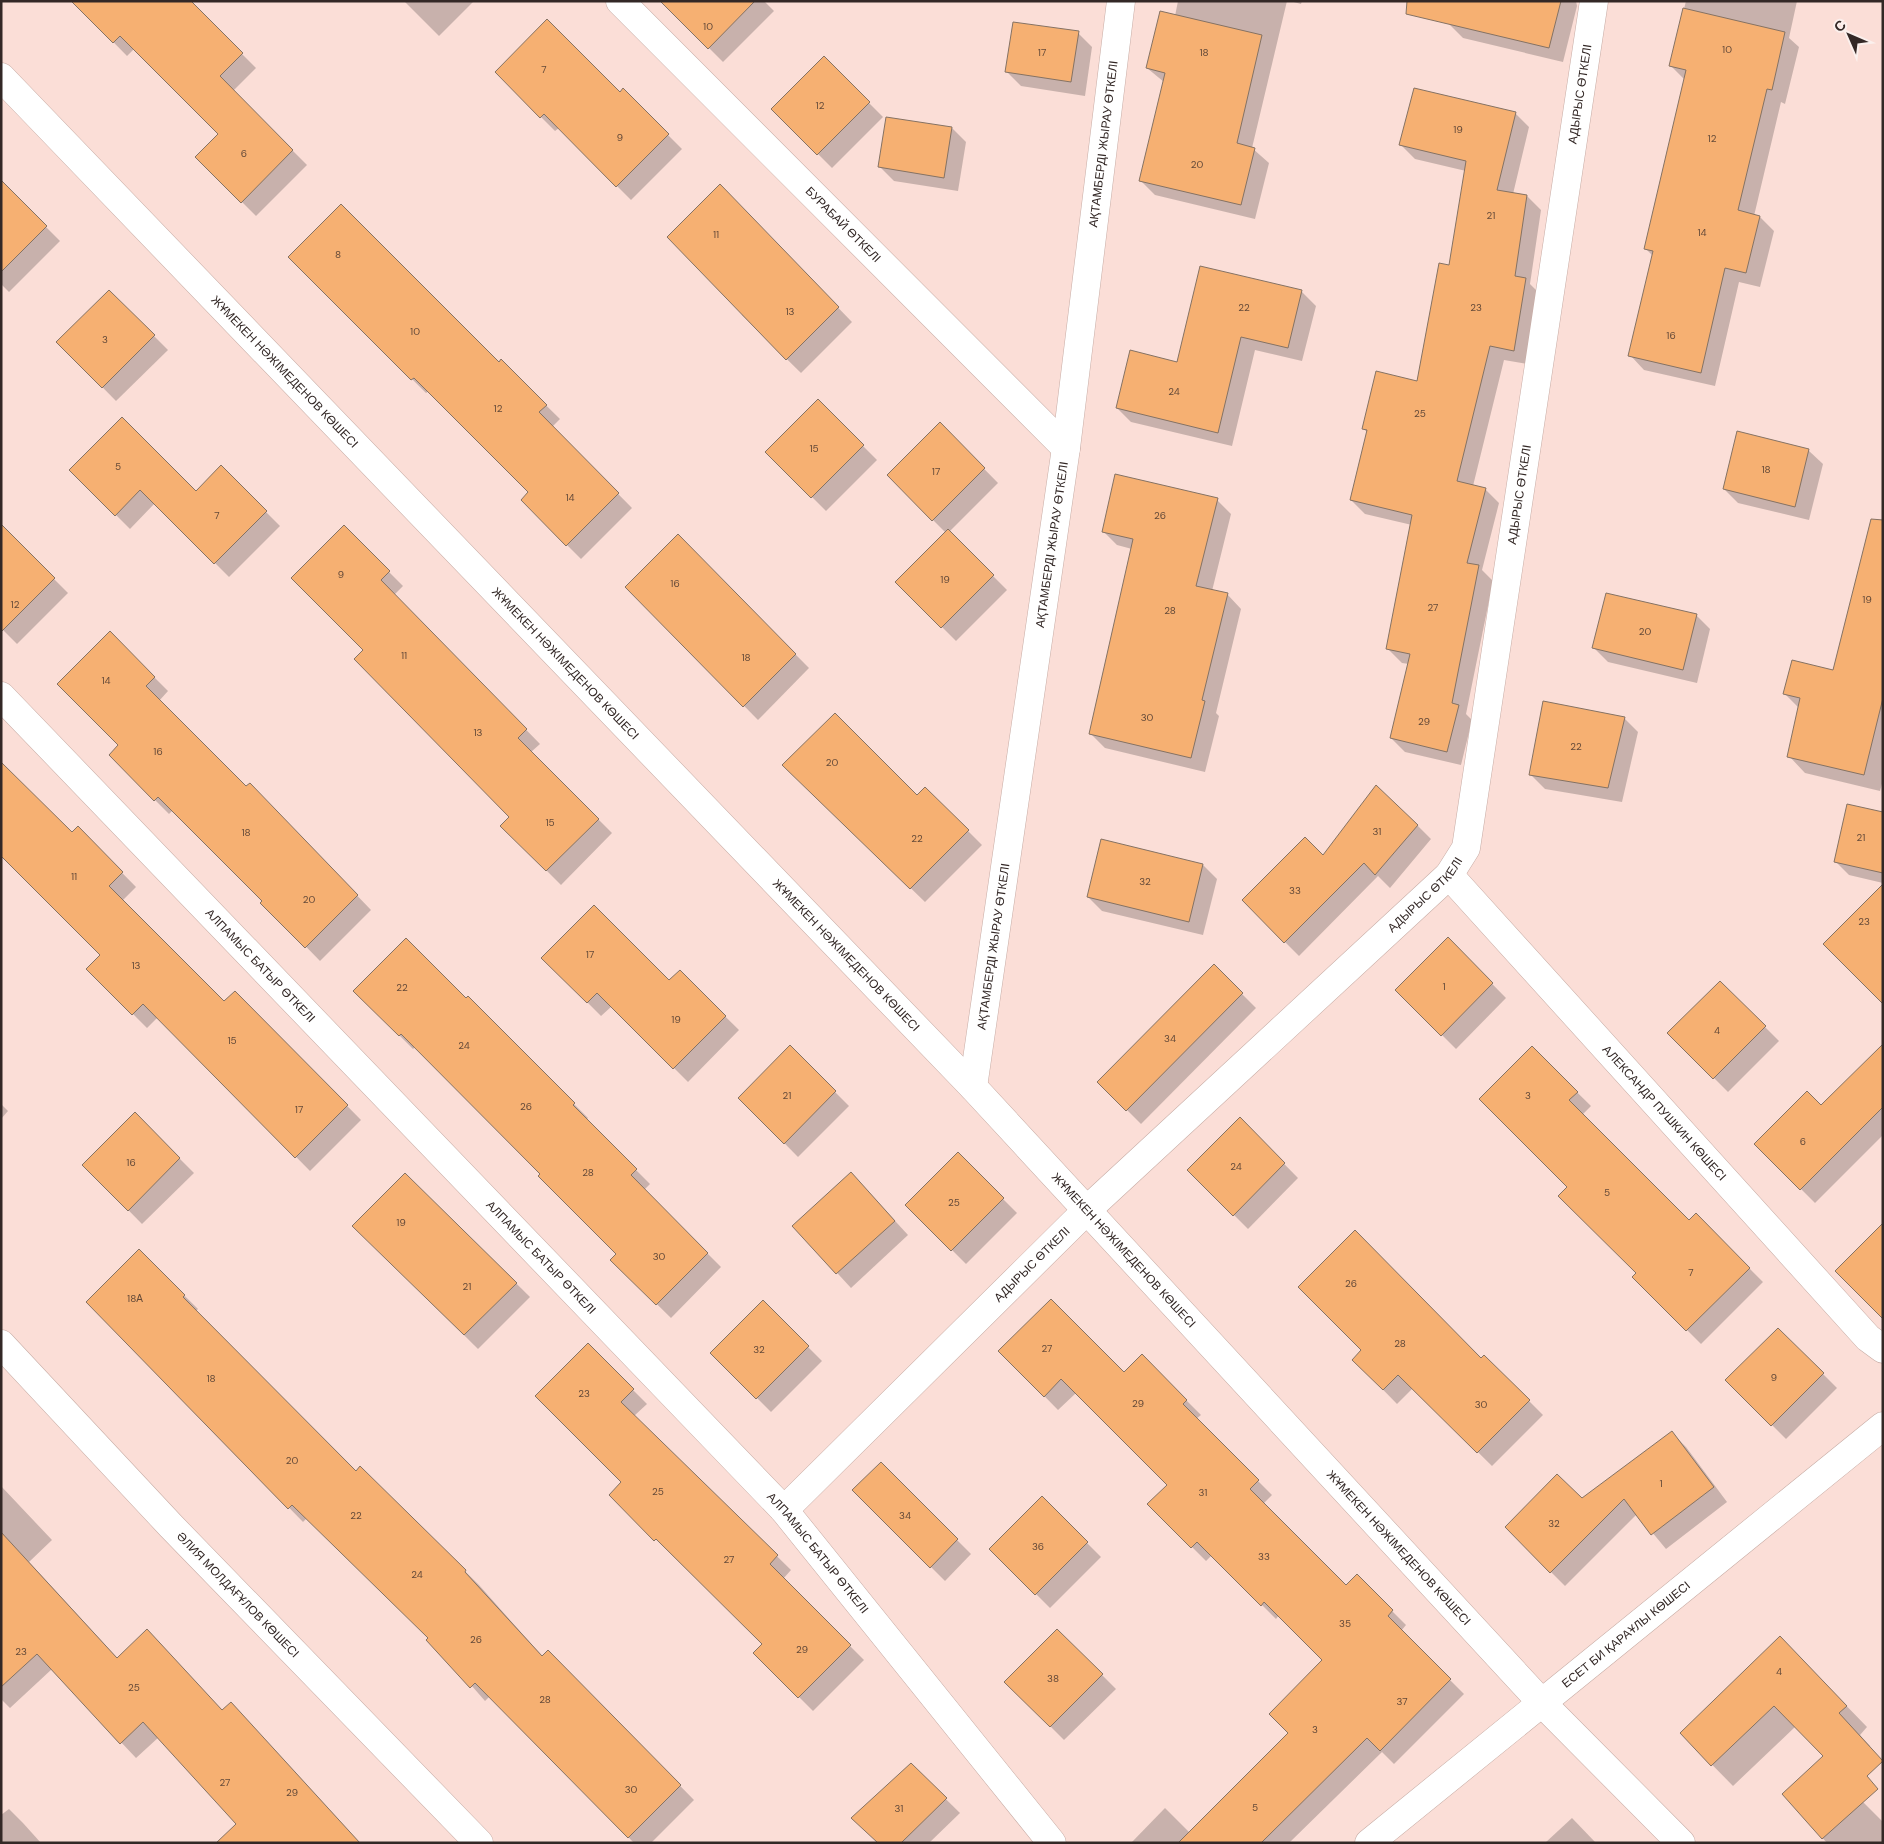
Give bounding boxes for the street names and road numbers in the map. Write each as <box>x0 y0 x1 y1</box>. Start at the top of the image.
street label: АДЫРЫС ӨТКЕЛІ <box>1565 43 1595 145</box>
street label: АҚТАМБЕРДІ ЖЫРАУ ӨТКЕЛІ <box>1085 60 1122 228</box>
street label: БУРАБАЙ ӨТКЕЛІ <box>802 183 884 266</box>
street label: ЖҰМЕКЕН НӘЖІМЕДЕНОВ КӨШЕСІ <box>208 292 362 451</box>
street label: АДЫРЫС ӨТКЕЛІ <box>1504 444 1535 545</box>
street label: АҚТАМБЕРДІ ЖЫРАУ ӨТКЕЛІ <box>1032 460 1072 629</box>
street label: ЖҰМЕКЕН НӘЖІМЕДЕНОВ КӨШЕСІ <box>488 584 642 743</box>
street label: АДЫРЫС ӨТКЕЛІ <box>1384 854 1466 936</box>
street label: АҚТАМБЕРДІ ЖЫРАУ ӨТКЕЛІ <box>973 862 1013 1031</box>
street label: ЖҰМЕКЕН НӘЖІМЕДЕНОВ КӨШЕСІ <box>769 876 923 1035</box>
street label: АЛПАМЫС БАТЫР ӨТКЕЛІ <box>202 905 319 1026</box>
street label: АЛЕКСАНДР ПУШКИН КӨШЕСІ <box>1599 1042 1730 1184</box>
street label: ЖҰМЕКЕН НӘЖІМЕДЕНОВ КӨШЕСІ <box>1048 1169 1199 1331</box>
street label: АЛПАМЫС БАТЫР ӨТКЕЛІ <box>483 1197 600 1318</box>
street label: АДЫРЫС ӨТКЕЛІ <box>991 1223 1073 1306</box>
street label: ЖҰМЕКЕН НӘЖІМЕДЕНОВ КӨШЕСІ <box>1323 1467 1474 1629</box>
street label: АЛПАМЫС БАТЫР ӨТКЕЛІ <box>763 1489 872 1617</box>
street label: ӘЛИЯ МОЛДАҒҰЛОВ КӨШЕСІ <box>173 1528 303 1661</box>
street label: ЕСЕТ БИ ҚАРАҰЛЫ КӨШЕСІ <box>1559 1578 1694 1691</box>

